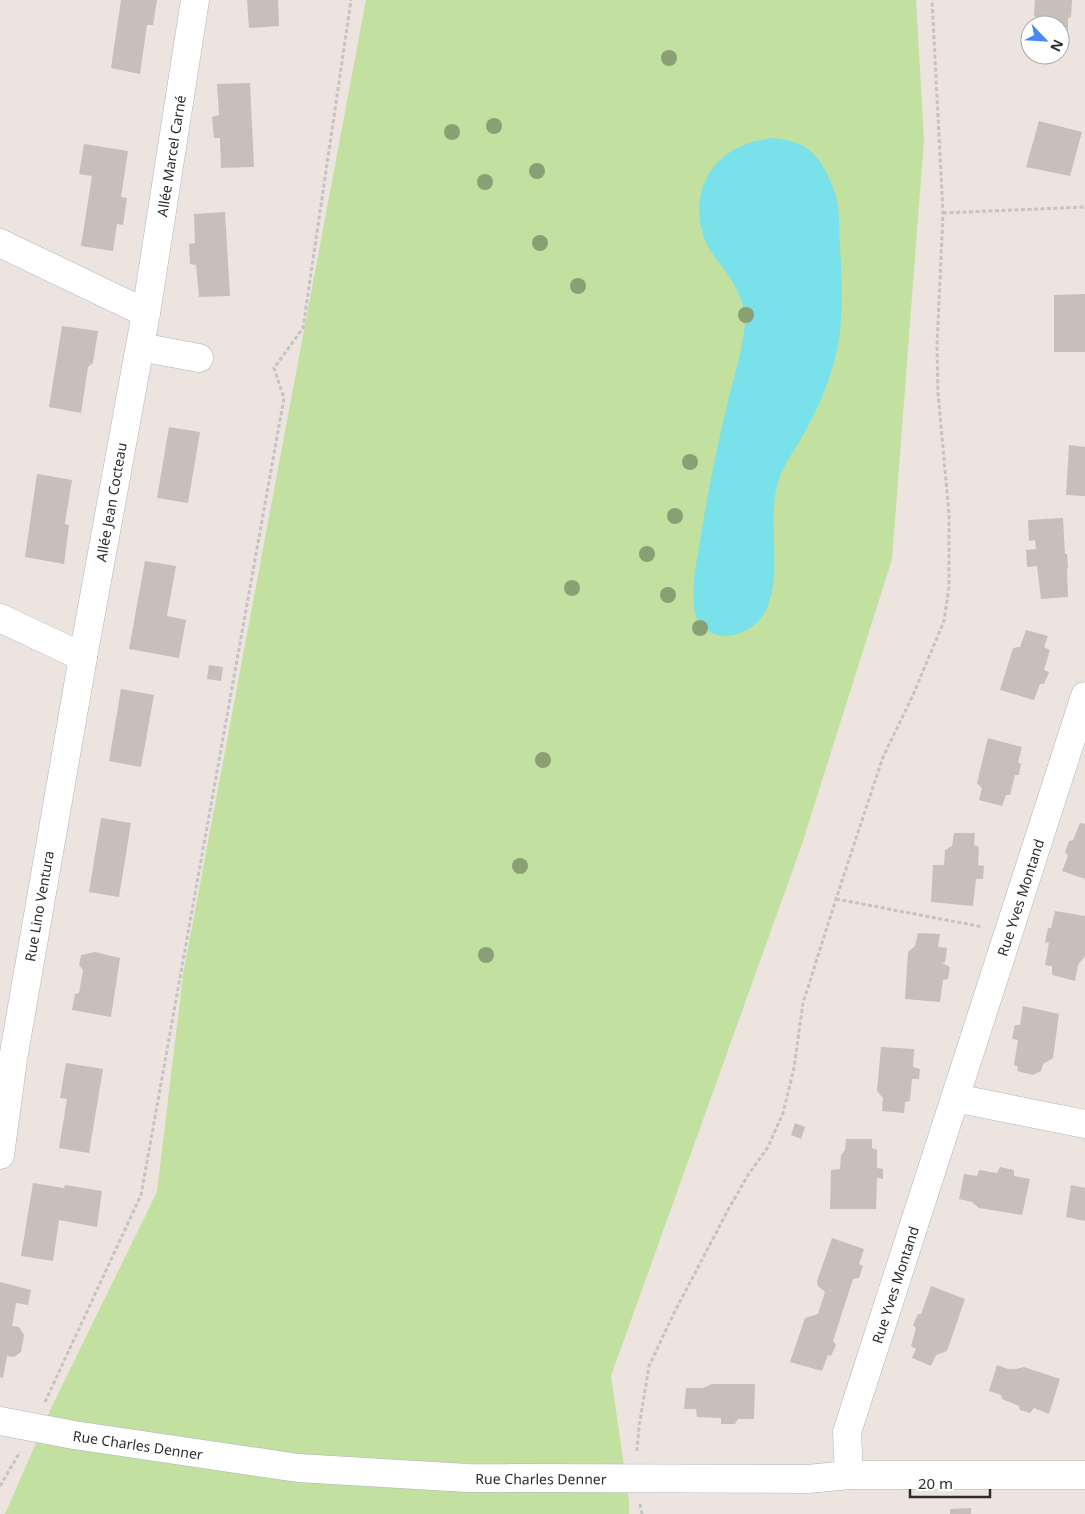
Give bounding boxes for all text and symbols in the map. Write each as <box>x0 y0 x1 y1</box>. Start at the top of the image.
north arrow <box>1020 15 1070 65</box>
text: N <box>1046 37 1068 55</box>
street label: Allée Marcel Carné <box>152 94 189 218</box>
street label: Allée Jean Cocteau <box>91 441 131 563</box>
street label: Rue Yves Montand <box>992 836 1048 958</box>
street label: Rue Lino Ventura <box>20 849 58 963</box>
street label: Rue Yves Montand <box>867 1223 923 1346</box>
street label: Rue Charles Denner <box>72 1425 204 1463</box>
scale bar <box>910 1466 990 1498</box>
street label: Rue Charles Denner <box>475 1469 607 1488</box>
text: 20 m <box>918 1473 953 1493</box>

